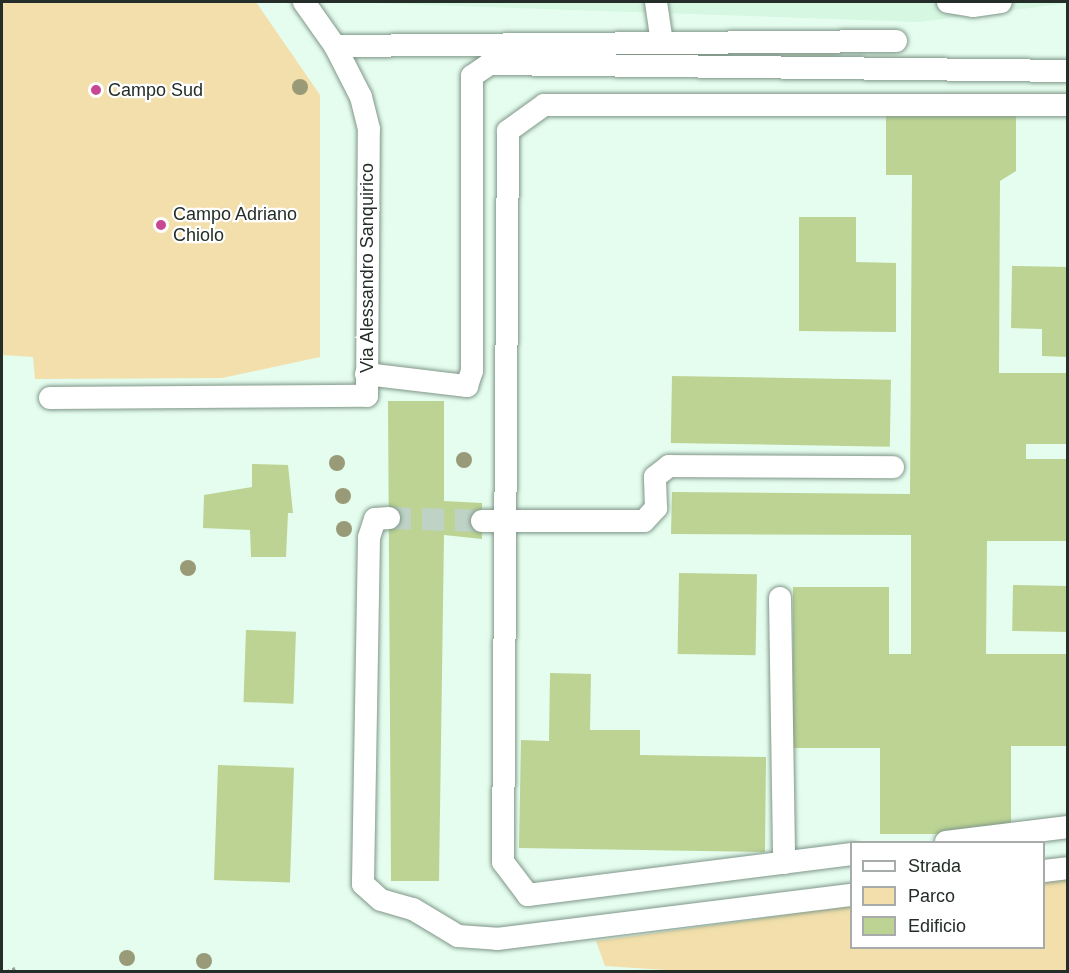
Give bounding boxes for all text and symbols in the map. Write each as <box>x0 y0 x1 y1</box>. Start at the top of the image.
place label: Campo Sud <box>108 79 203 101</box>
marker: Campo Sud <box>89 83 103 97</box>
street label: Via Alessandro Sanquirico <box>356 163 378 373</box>
place label: Campo Adriano Chiolo <box>173 204 298 246</box>
marker: Campo Adriano Chiolo <box>154 218 168 232</box>
legend <box>850 841 1045 949</box>
text: Strada <box>908 856 961 876</box>
text: Parco <box>908 886 955 906</box>
text: Edificio <box>908 916 966 936</box>

